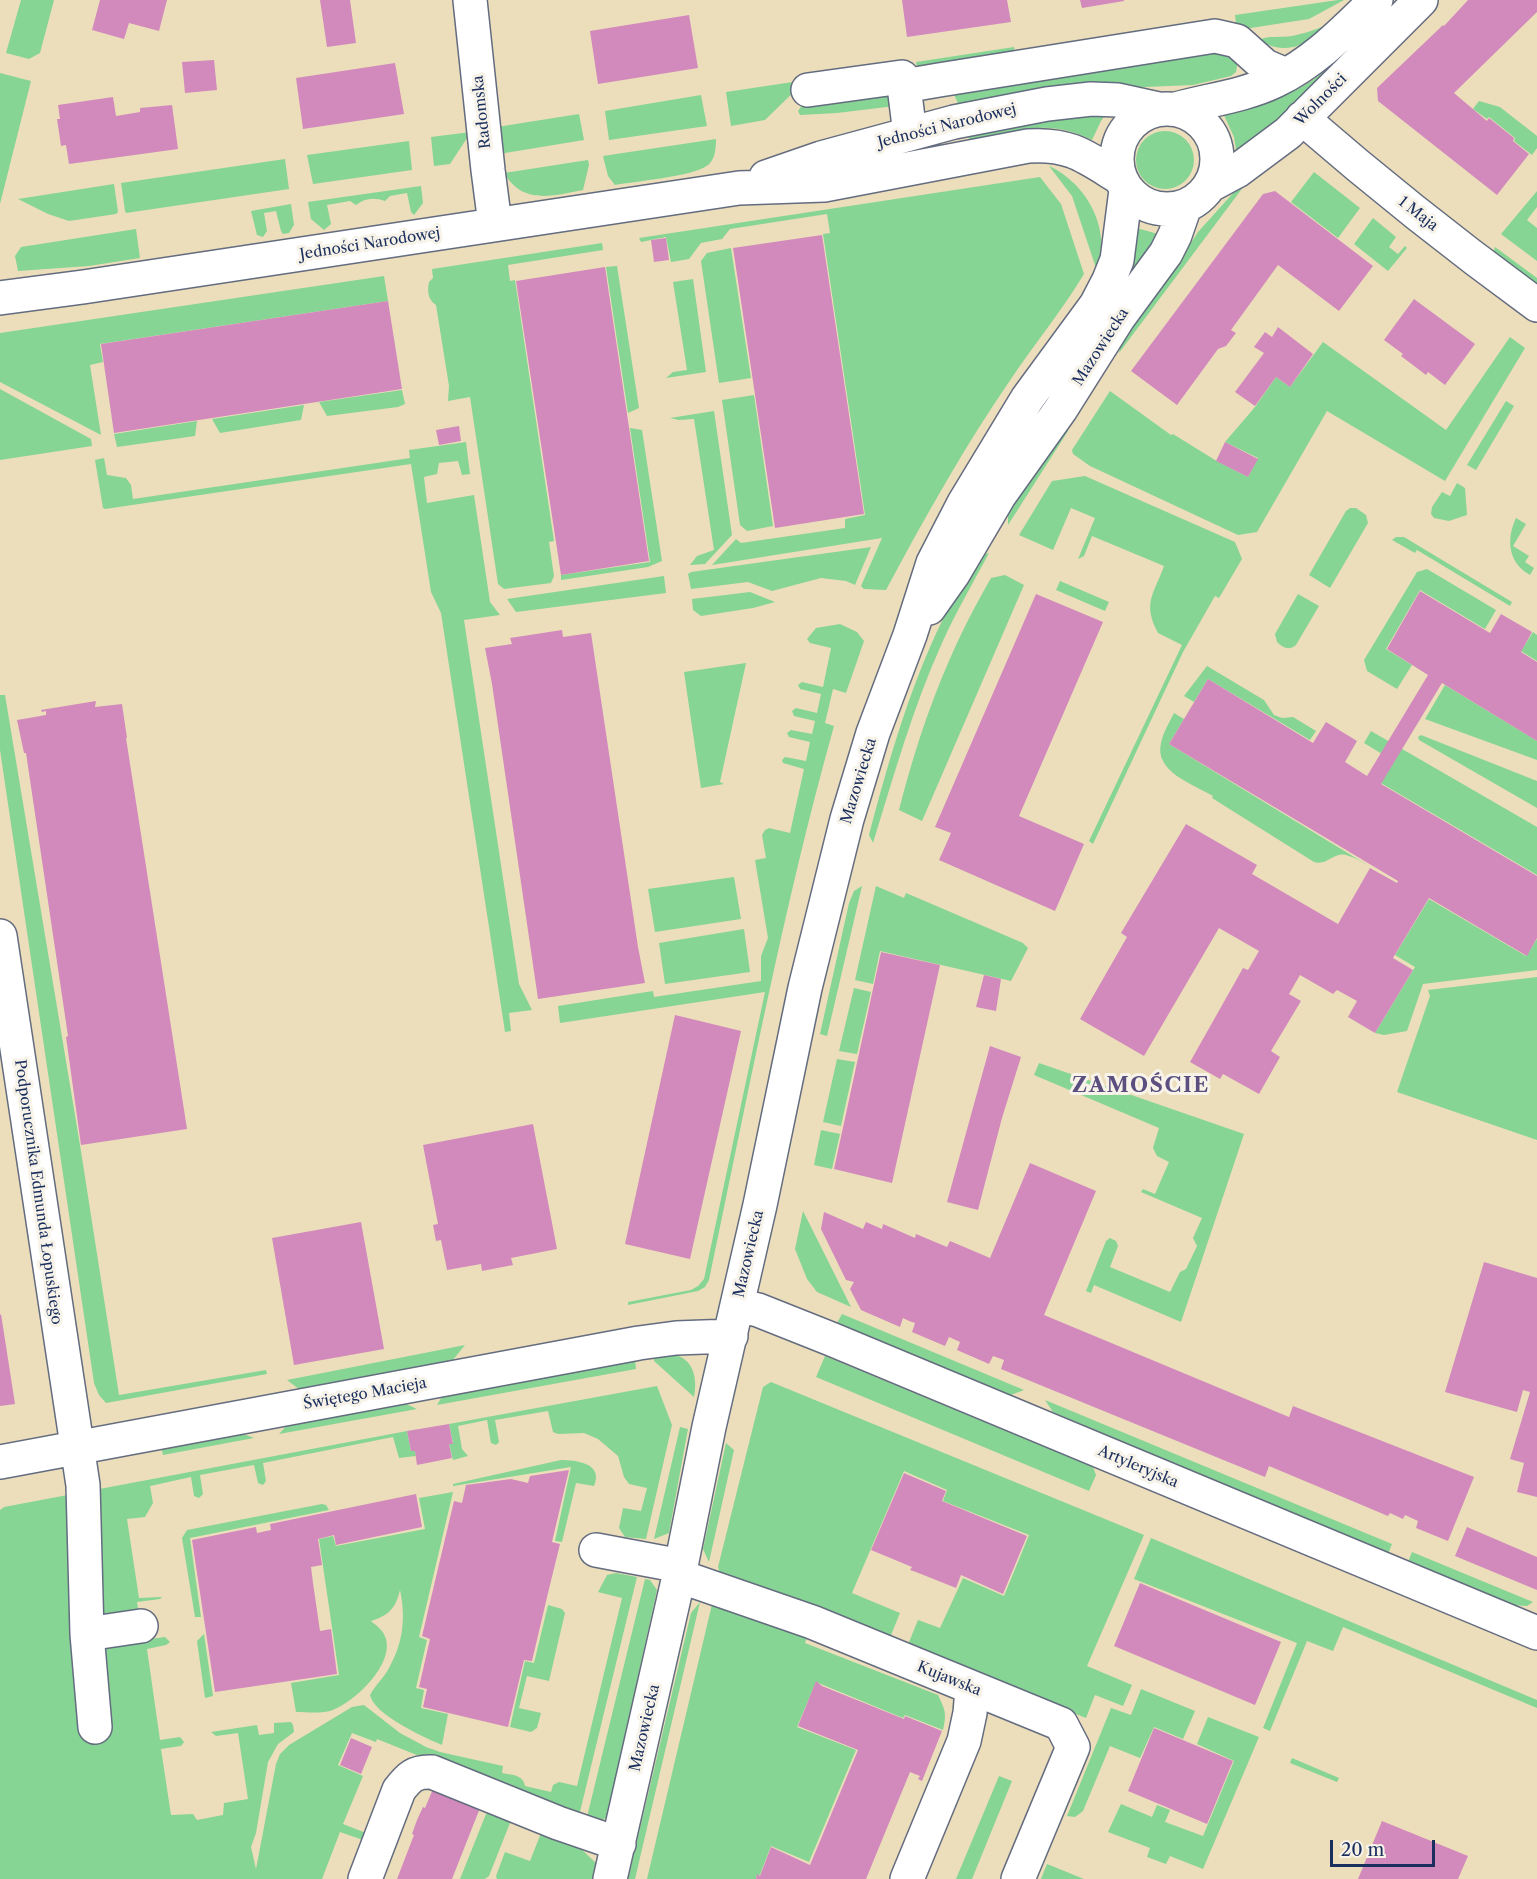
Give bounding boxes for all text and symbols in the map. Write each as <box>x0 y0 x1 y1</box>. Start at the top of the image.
street label: Wolności <box>1291 70 1351 130</box>
street label: Radomska <box>469 74 495 150</box>
street label: Jedności Narodowej <box>876 100 1018 152</box>
street label: 1 Maja <box>1395 193 1441 235</box>
street label: Jedności Narodowej <box>298 224 442 264</box>
street label: Mazowiecka <box>1069 305 1133 389</box>
street label: Mazowiecka <box>837 736 881 826</box>
street label: Podporucznika Edmunda Łopuskiego <box>10 1058 66 1326</box>
district label: ZAMOŚCIE <box>1072 1073 1210 1099</box>
street label: Mazowiecka <box>730 1209 768 1299</box>
street label: Świętego Macieja <box>302 1374 428 1414</box>
street label: Artyleryjska <box>1095 1442 1181 1492</box>
street label: Kujawska <box>914 1658 984 1700</box>
street label: Mazowiecka <box>626 1683 664 1773</box>
scale bar <box>1333 1828 1438 1866</box>
text: 20 m <box>1341 1839 1384 1861</box>

